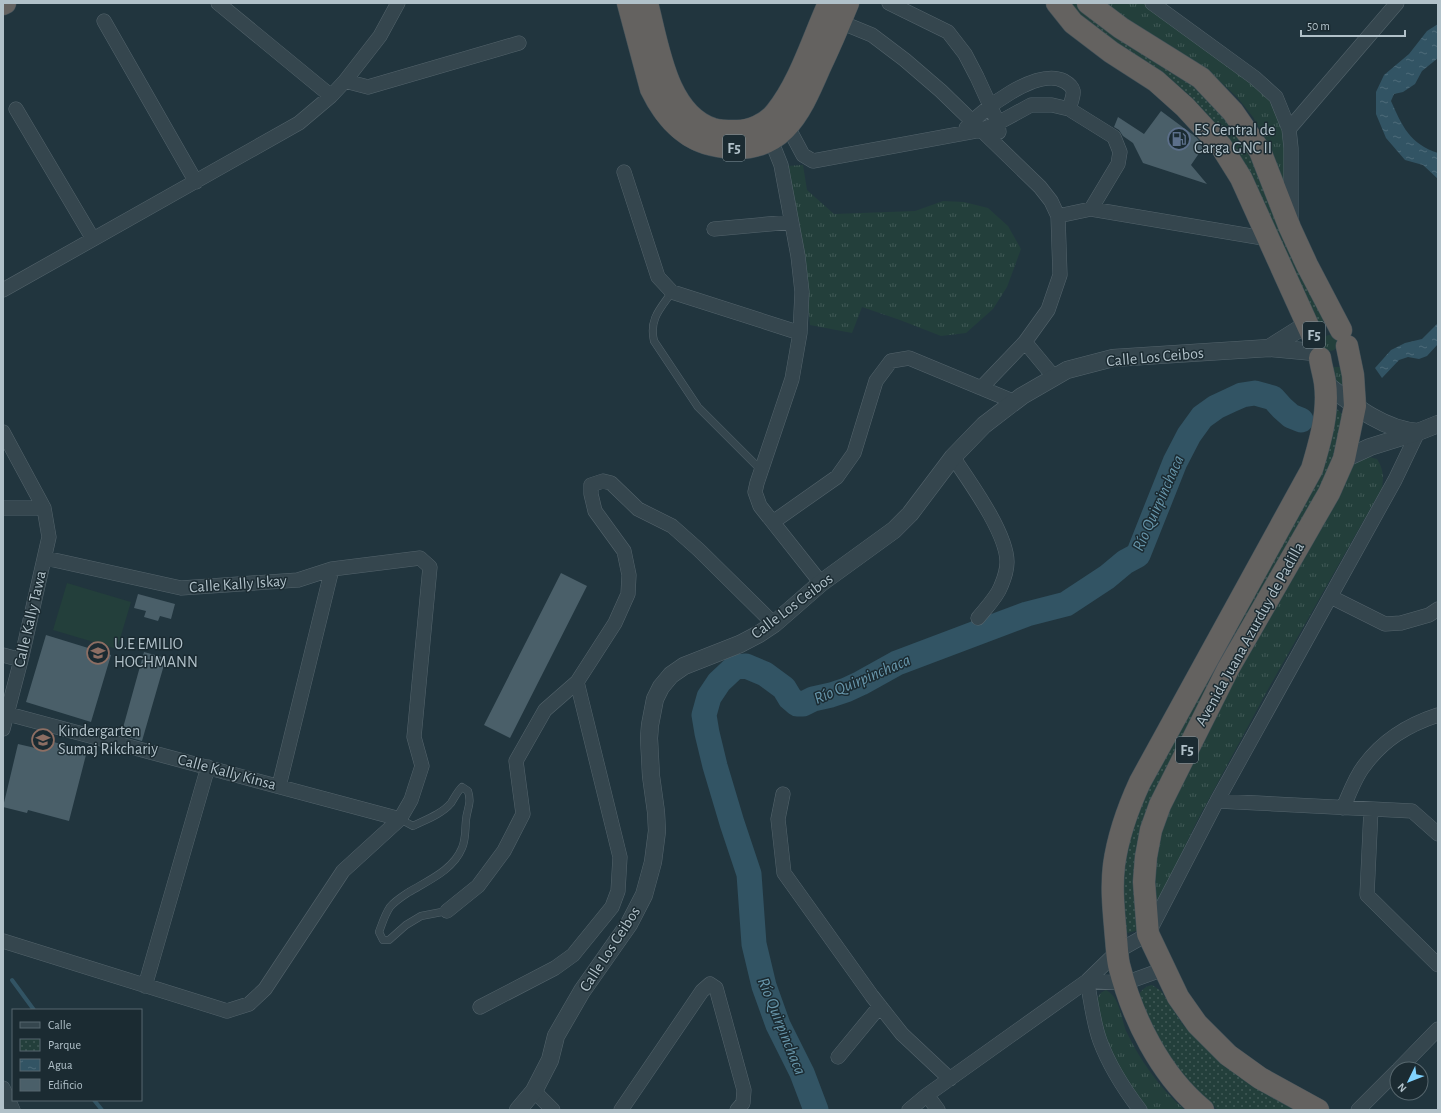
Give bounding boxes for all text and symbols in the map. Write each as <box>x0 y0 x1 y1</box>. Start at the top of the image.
scale bar <box>1301 12 1405 38</box>
text: 50 m <box>1307 20 1330 32</box>
place label: ES Central de Carga GNC II <box>1194 122 1275 156</box>
fuel station icon: ES Central de Carga GNC II <box>1166 126 1192 152</box>
road number: F5 <box>723 135 745 161</box>
road number: F5 <box>1303 322 1325 348</box>
street label: Calle Los Ceibos <box>1106 345 1204 369</box>
water label: Río Quirpinchaca <box>1129 452 1188 554</box>
street label: Avenida Juana Azurduy de Padilla <box>1193 539 1308 729</box>
street label: Calle Kally Tawa <box>11 569 50 669</box>
street label: Calle Los Ceibos <box>748 570 836 642</box>
street label: Calle Kally Iskay <box>189 573 288 596</box>
place label: U.E EMILIO HOCHMANN <box>114 636 198 670</box>
school or university icon: U.E EMILIO HOCHMANN <box>85 640 111 666</box>
water label: Río Quirpinchaca <box>811 651 913 708</box>
place label: Kindergarten Sumaj Rikchariy <box>58 723 158 758</box>
school or university icon: Kindergarten Sumaj Rikchariy <box>30 727 56 753</box>
road number: F5 <box>1176 737 1198 763</box>
street label: Calle Kally Kinsa <box>176 751 278 794</box>
street label: Calle Los Ceibos <box>577 904 643 994</box>
water label: Río Quirpinchaca <box>754 975 809 1077</box>
legend <box>12 1009 142 1101</box>
text: Calle <box>48 1019 71 1031</box>
text: Parque <box>48 1039 81 1051</box>
text: Agua <box>48 1059 73 1071</box>
north arrow <box>1389 1061 1429 1101</box>
text: Edificio <box>48 1079 83 1091</box>
text: N <box>1395 1081 1409 1094</box>

